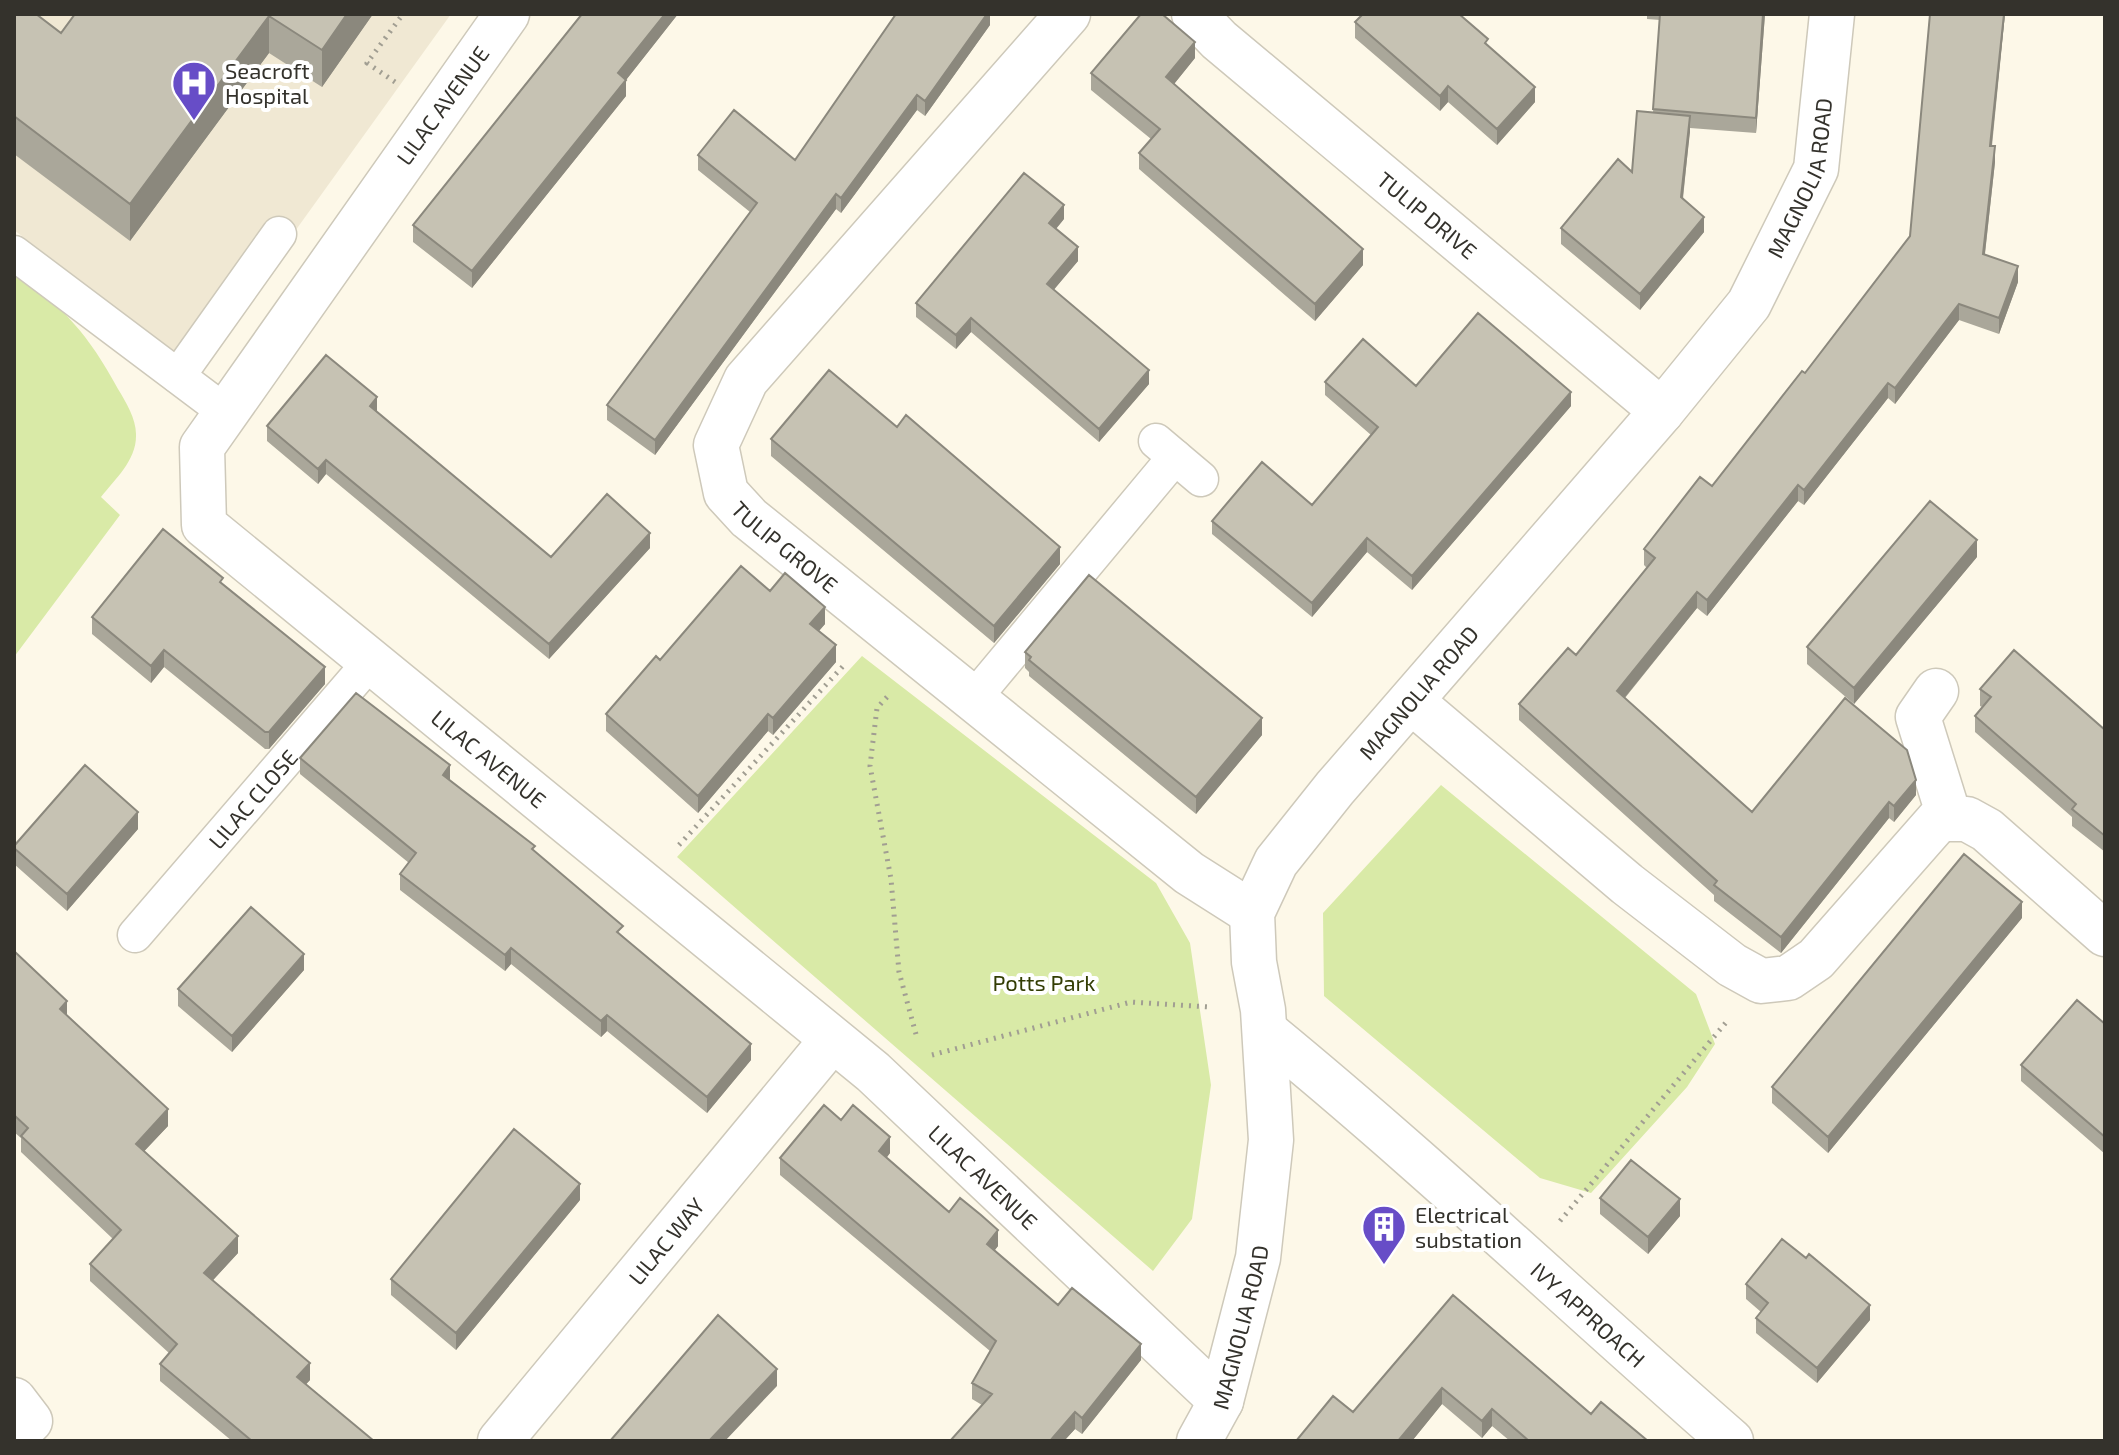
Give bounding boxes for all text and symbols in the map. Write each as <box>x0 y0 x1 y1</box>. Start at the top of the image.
street label: LILAC AVENUE <box>390 41 494 169</box>
place label: Seacroft Hospital <box>225 57 310 108</box>
hospital icon: Seacroft Hospital <box>170 59 218 122</box>
street label: MAGNOLIA ROAD <box>1761 97 1836 262</box>
street label: TULIP DRIVE <box>1372 166 1482 264</box>
street label: TULIP GROVE <box>727 495 843 598</box>
street label: MAGNOLIA ROAD <box>1353 620 1483 764</box>
street label: LILAC AVENUE <box>427 704 552 813</box>
street label: LILAC CLOSE <box>203 744 302 853</box>
park label: Potts Park <box>992 969 1096 995</box>
street label: LILAC AVENUE <box>924 1119 1043 1234</box>
street label: LILAC WAY <box>622 1192 709 1289</box>
place label: Electrical substation <box>1415 1201 1522 1252</box>
building icon: Electrical substation <box>1360 1203 1408 1266</box>
street label: MAGNOLIA ROAD <box>1206 1244 1272 1412</box>
street label: IVY APPROACH <box>1526 1256 1651 1372</box>

